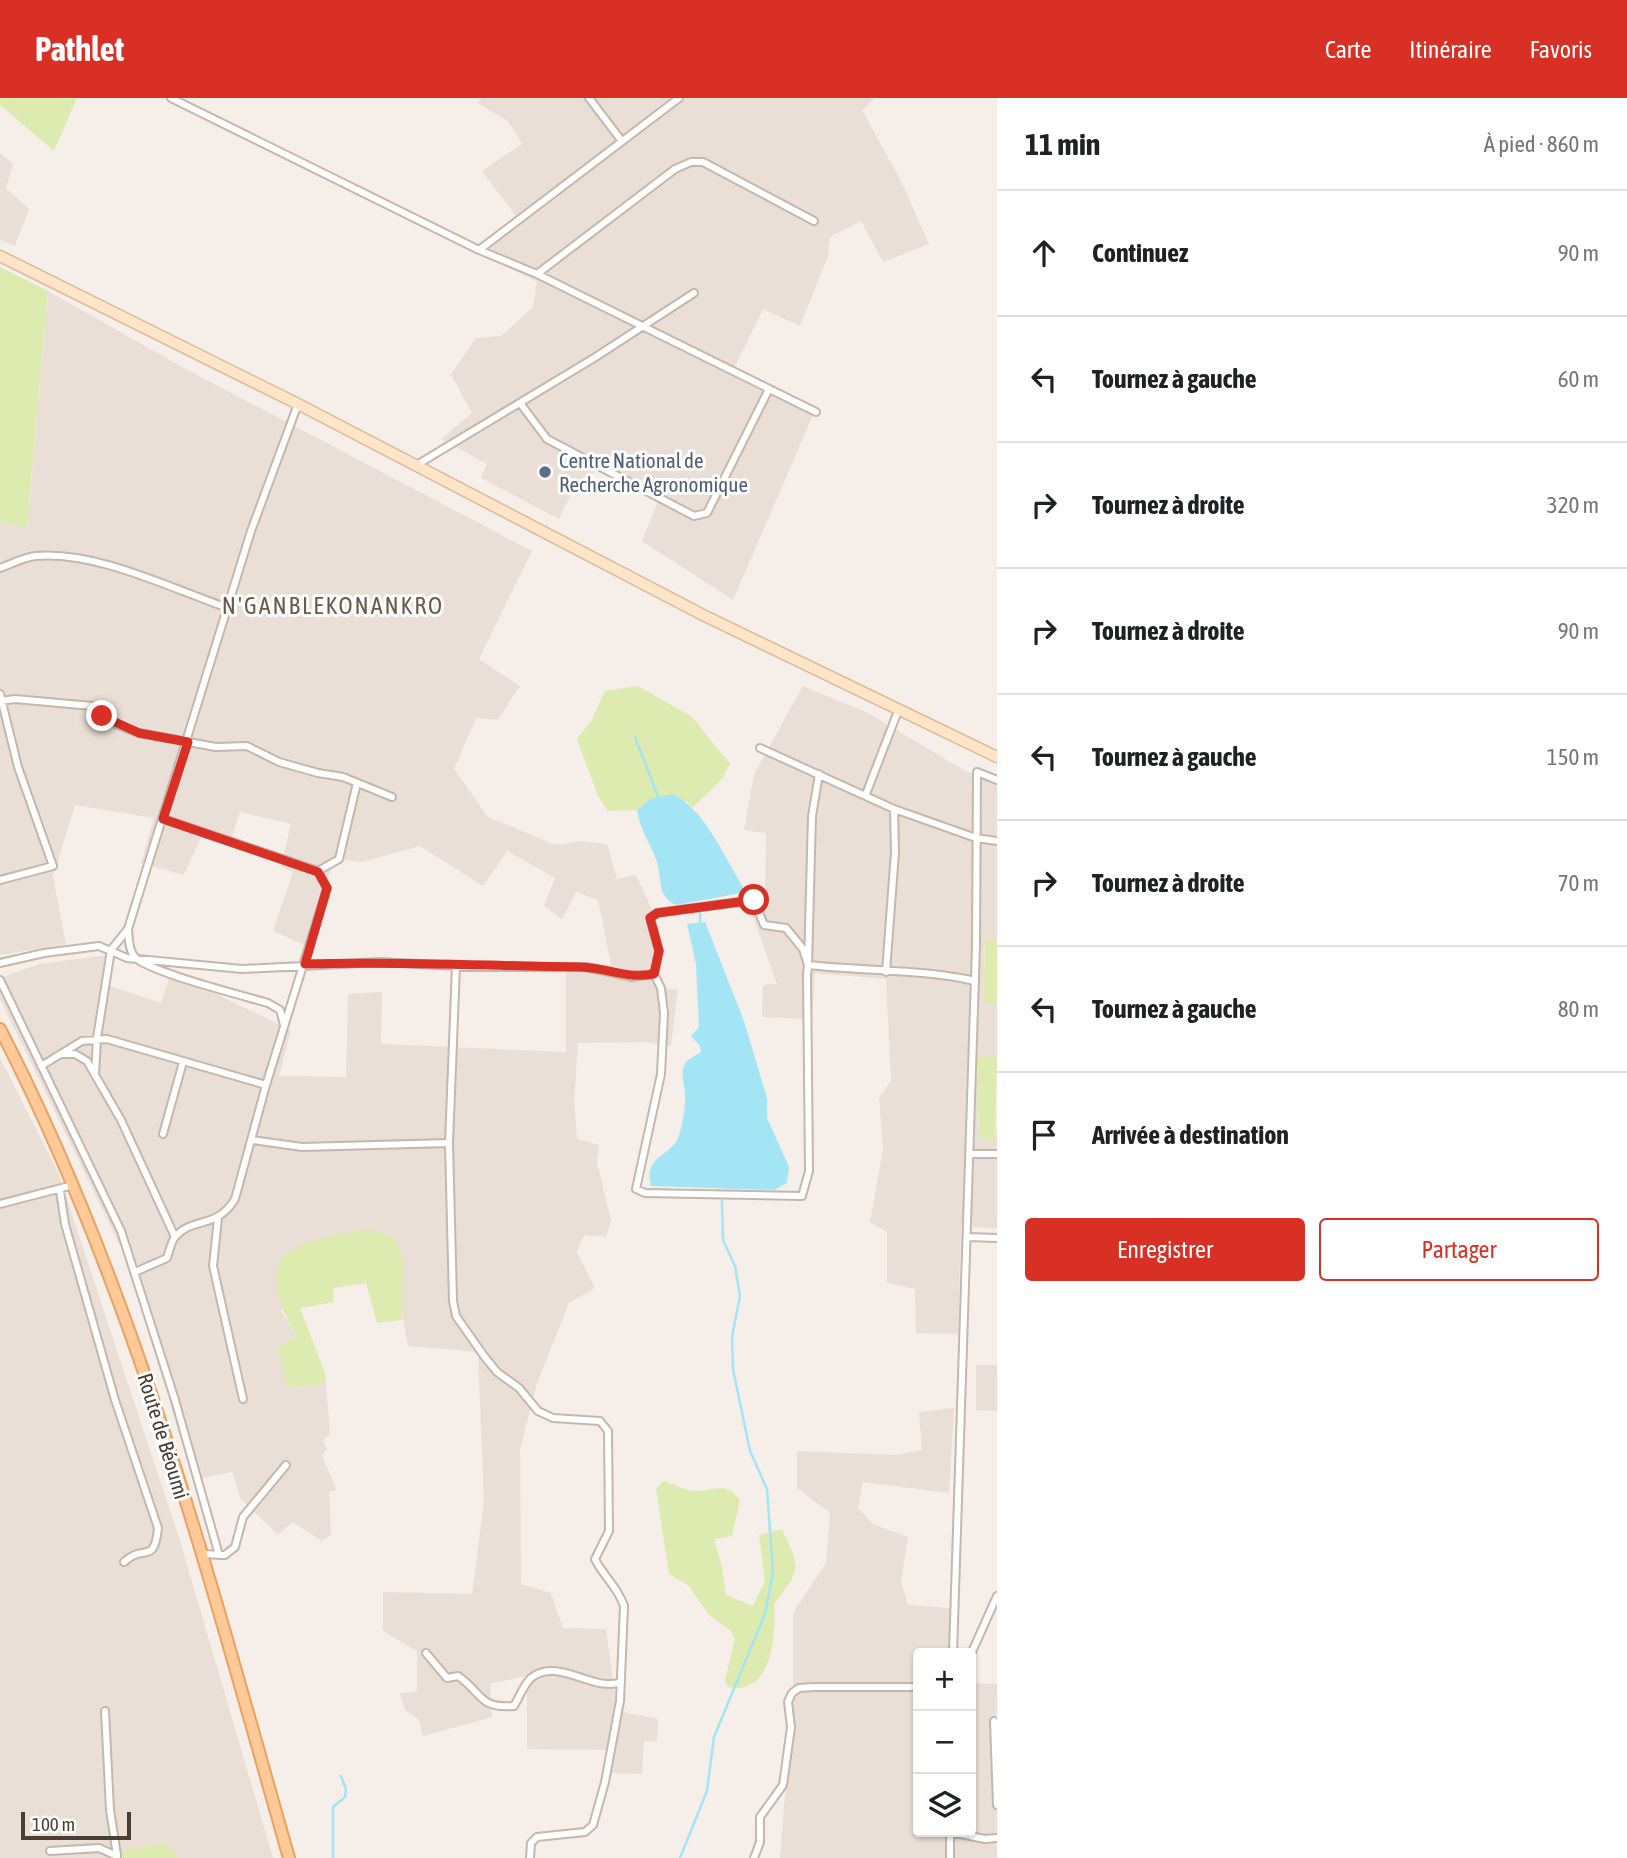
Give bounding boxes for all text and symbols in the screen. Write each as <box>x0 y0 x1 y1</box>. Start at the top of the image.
text: Pathlet <box>35 30 124 68</box>
text: Carte <box>1325 36 1371 63</box>
text: Itinéraire <box>1409 36 1492 63</box>
text: Favoris <box>1530 36 1592 63</box>
text: 11 min <box>1025 127 1100 161</box>
text: À pied · 860 m <box>1484 131 1599 157</box>
icon: ahead <box>1025 234 1063 272</box>
text: Continuez <box>1092 238 1188 268</box>
text: 90 m <box>1558 240 1599 266</box>
icon: left <box>1025 360 1063 398</box>
text: Tournez à gauche <box>1092 364 1257 394</box>
text: 60 m <box>1558 366 1599 392</box>
place label: Centre National de Recherche Agronomique <box>559 448 748 496</box>
marker: Centre National de Recherche Agronomique <box>537 464 553 480</box>
icon: right <box>1025 486 1063 524</box>
text: Tournez à droite <box>1092 490 1245 520</box>
text: 320 m <box>1547 492 1599 518</box>
district label: N'GANBLEKONANKRO <box>222 592 444 619</box>
icon: right <box>1025 612 1063 650</box>
text: Tournez à droite <box>1092 616 1245 646</box>
text: 90 m <box>1558 618 1599 644</box>
route end <box>86 700 117 731</box>
icon: left <box>1025 738 1063 776</box>
text: Tournez à gauche <box>1092 742 1257 772</box>
text: 150 m <box>1547 744 1599 770</box>
icon: right <box>1025 864 1063 902</box>
text: Tournez à droite <box>1092 868 1245 898</box>
text: 70 m <box>1558 870 1599 896</box>
route start <box>738 884 769 915</box>
icon: left <box>1025 990 1063 1028</box>
text: Tournez à gauche <box>1092 994 1257 1024</box>
text: 80 m <box>1558 996 1599 1022</box>
icon: arrive <box>1025 1116 1063 1154</box>
text: Arrivée à destination <box>1092 1120 1289 1150</box>
button: Enregistrer <box>1025 1218 1305 1281</box>
button: Partager <box>1319 1218 1599 1281</box>
street label: Route de Béoumi <box>133 1370 195 1502</box>
map controls <box>913 1648 976 1837</box>
button: + <box>913 1648 976 1711</box>
button: − <box>913 1711 976 1774</box>
button: layers <box>913 1774 976 1837</box>
scale bar <box>21 1809 131 1841</box>
text: 100 m <box>32 1813 75 1835</box>

